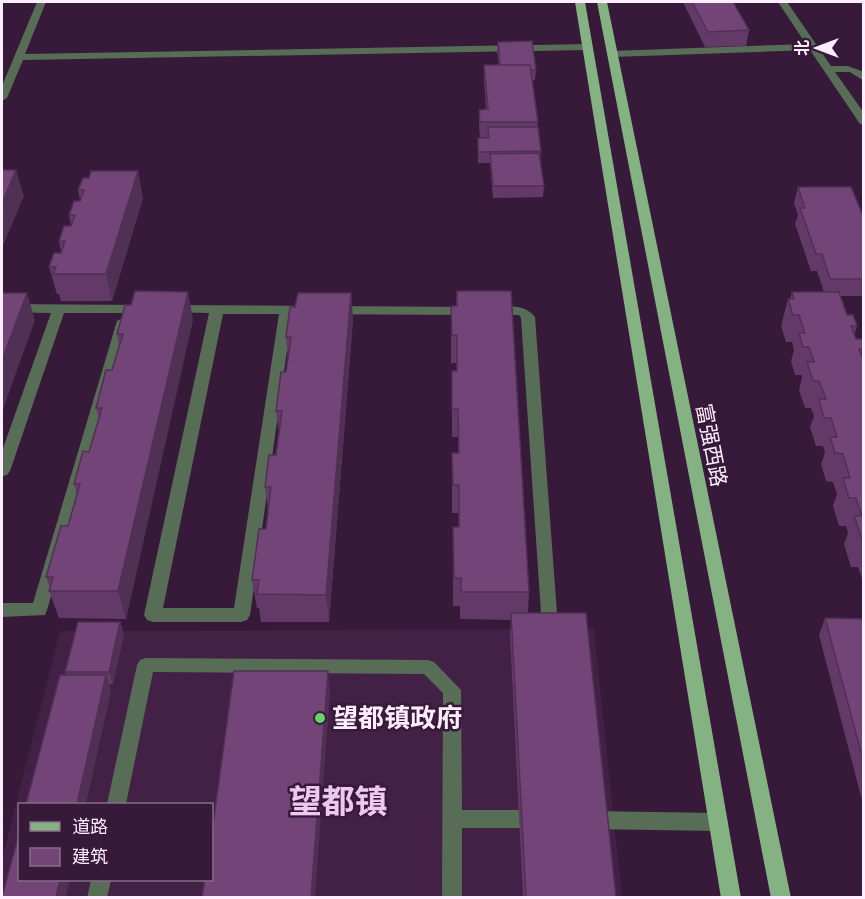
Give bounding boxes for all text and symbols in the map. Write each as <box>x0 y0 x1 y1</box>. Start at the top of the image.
north arrow <box>787 18 847 78</box>
text: 北 <box>793 40 811 56</box>
street label: 富强西路 <box>692 401 732 489</box>
place label: 望都镇政府 <box>332 703 462 733</box>
marker: 望都镇政府 <box>313 711 327 725</box>
district label: 望都镇 <box>289 782 388 820</box>
legend <box>18 803 213 881</box>
text: 道路 <box>72 816 108 837</box>
text: 建筑 <box>72 846 108 867</box>

